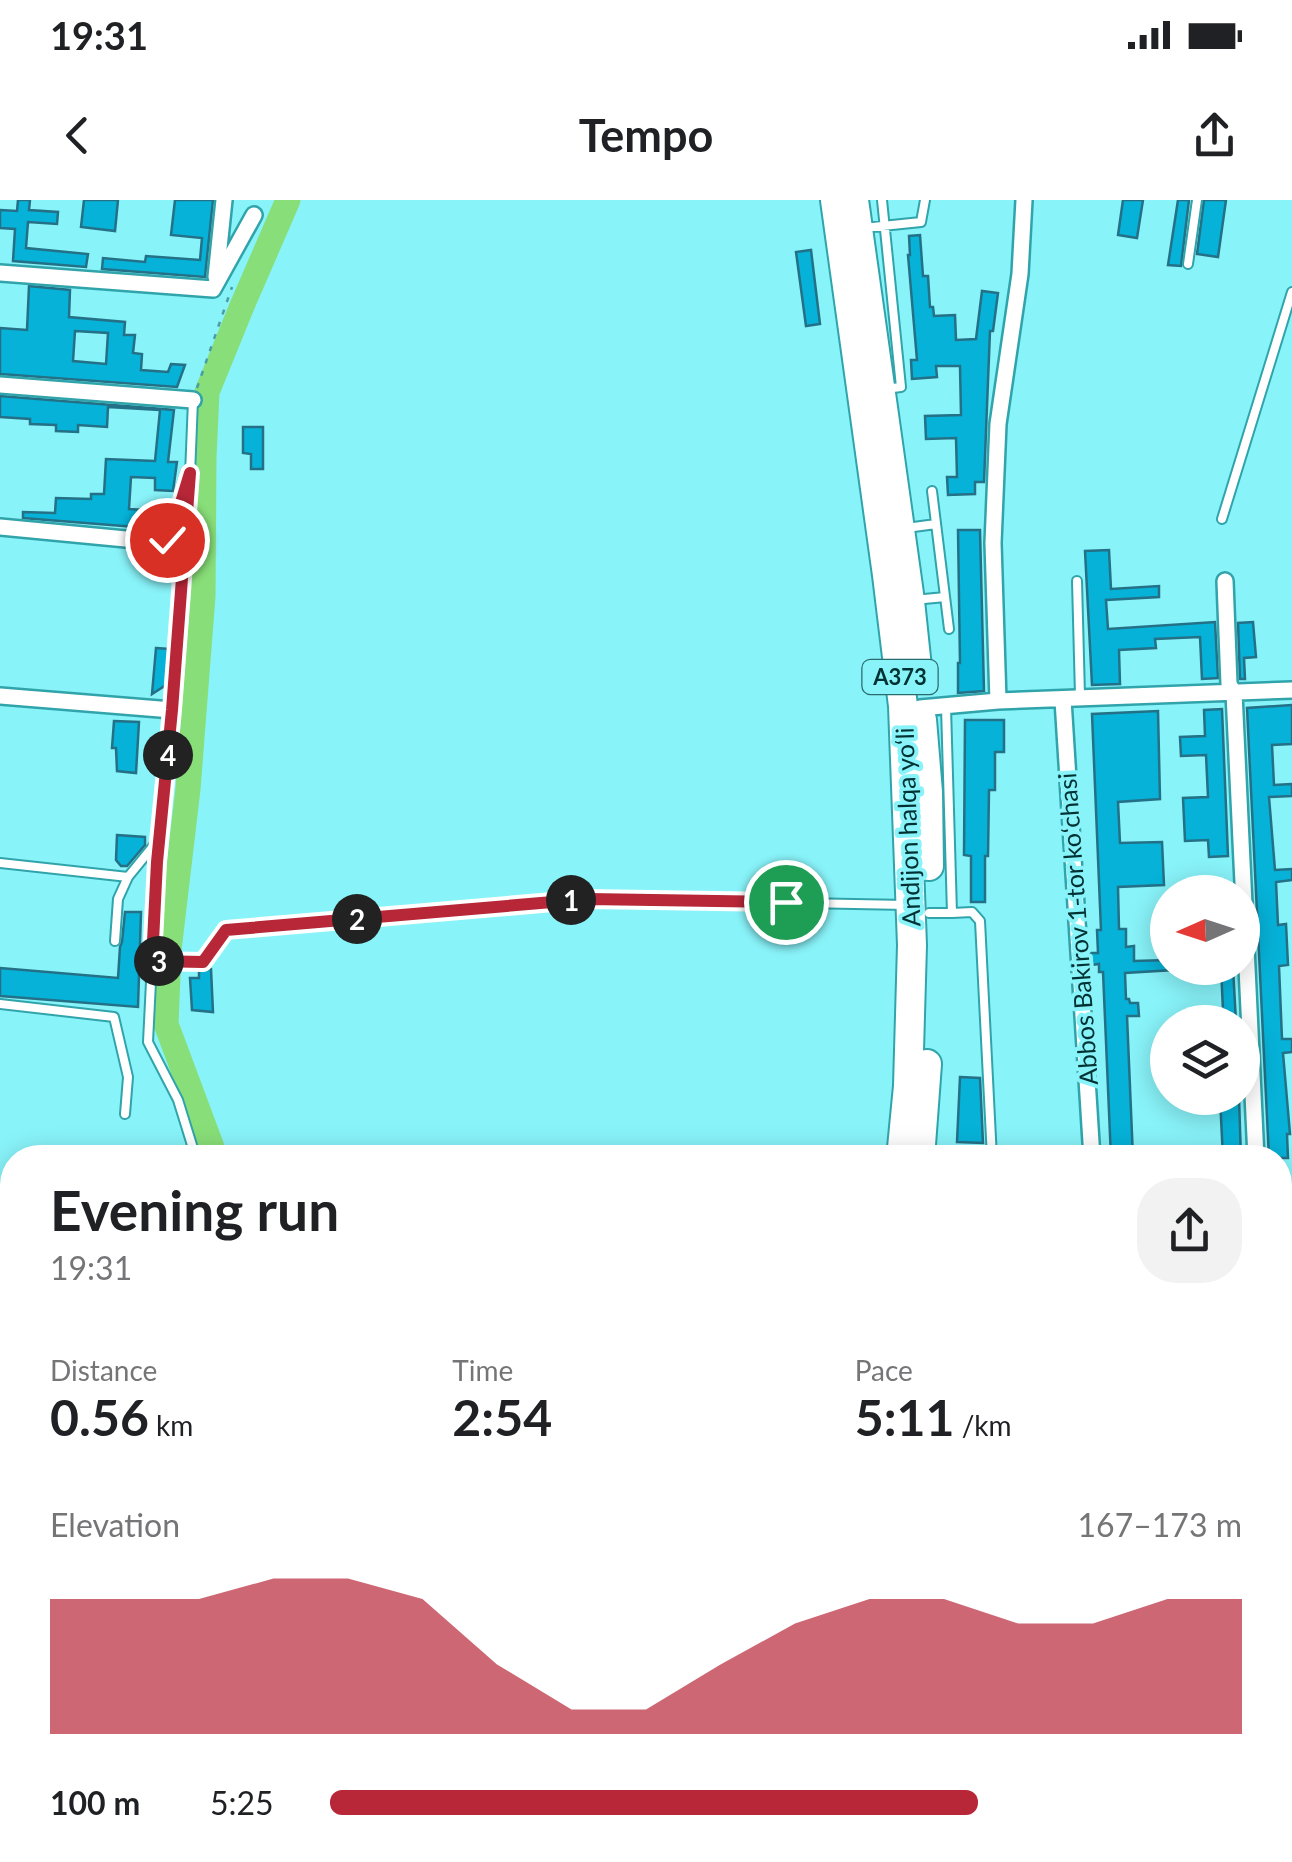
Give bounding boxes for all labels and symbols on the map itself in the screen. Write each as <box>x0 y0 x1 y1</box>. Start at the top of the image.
pin <box>125 498 210 583</box>
road number: A373 <box>862 660 938 694</box>
street label: Andijon halqa yo‘li <box>889 727 925 927</box>
pin: 4 <box>143 730 193 780</box>
street label: Abbos Bakirov 1-tor koʻchasi <box>1051 772 1103 1086</box>
pin <box>744 860 829 945</box>
pin: 1 <box>546 875 596 925</box>
north arrow <box>1150 875 1260 985</box>
pin: 2 <box>332 894 382 944</box>
pin: 3 <box>134 936 184 986</box>

